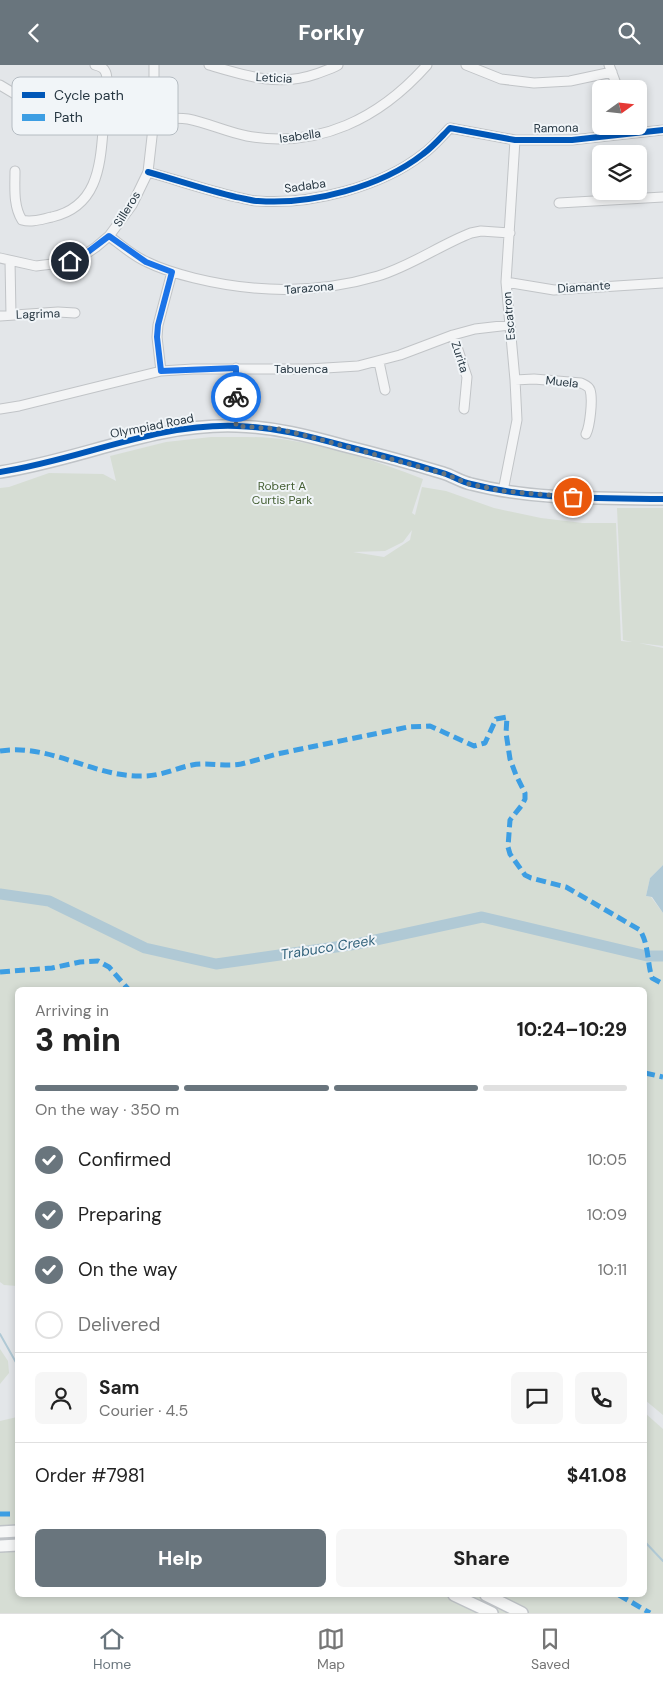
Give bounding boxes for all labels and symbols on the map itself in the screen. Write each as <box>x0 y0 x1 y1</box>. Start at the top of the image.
street label: Leticia <box>255 69 293 87</box>
legend <box>12 77 178 135</box>
north arrow <box>592 80 648 135</box>
text: Cycle path <box>54 86 124 104</box>
text: Path <box>54 108 83 126</box>
street label: Ramona <box>534 120 578 136</box>
street label: Isabella <box>278 125 322 147</box>
street label: Sadaba <box>283 175 327 197</box>
street label: Silleros <box>110 188 144 230</box>
pin <box>49 240 91 282</box>
street label: Diamante <box>557 277 611 297</box>
street label: Tarazona <box>284 278 334 298</box>
street label: Escatron <box>499 291 519 341</box>
street label: Lagrima <box>16 305 60 323</box>
street label: Zurita <box>447 339 473 375</box>
street label: Tabuenca <box>274 361 328 377</box>
courier <box>211 372 261 422</box>
street label: Muela <box>545 372 579 392</box>
street label: Olympiad Road <box>109 410 195 442</box>
pin <box>552 476 594 518</box>
park label: Robert A Curtis Park <box>252 478 312 508</box>
water label: Trabuco Creek <box>279 931 377 963</box>

